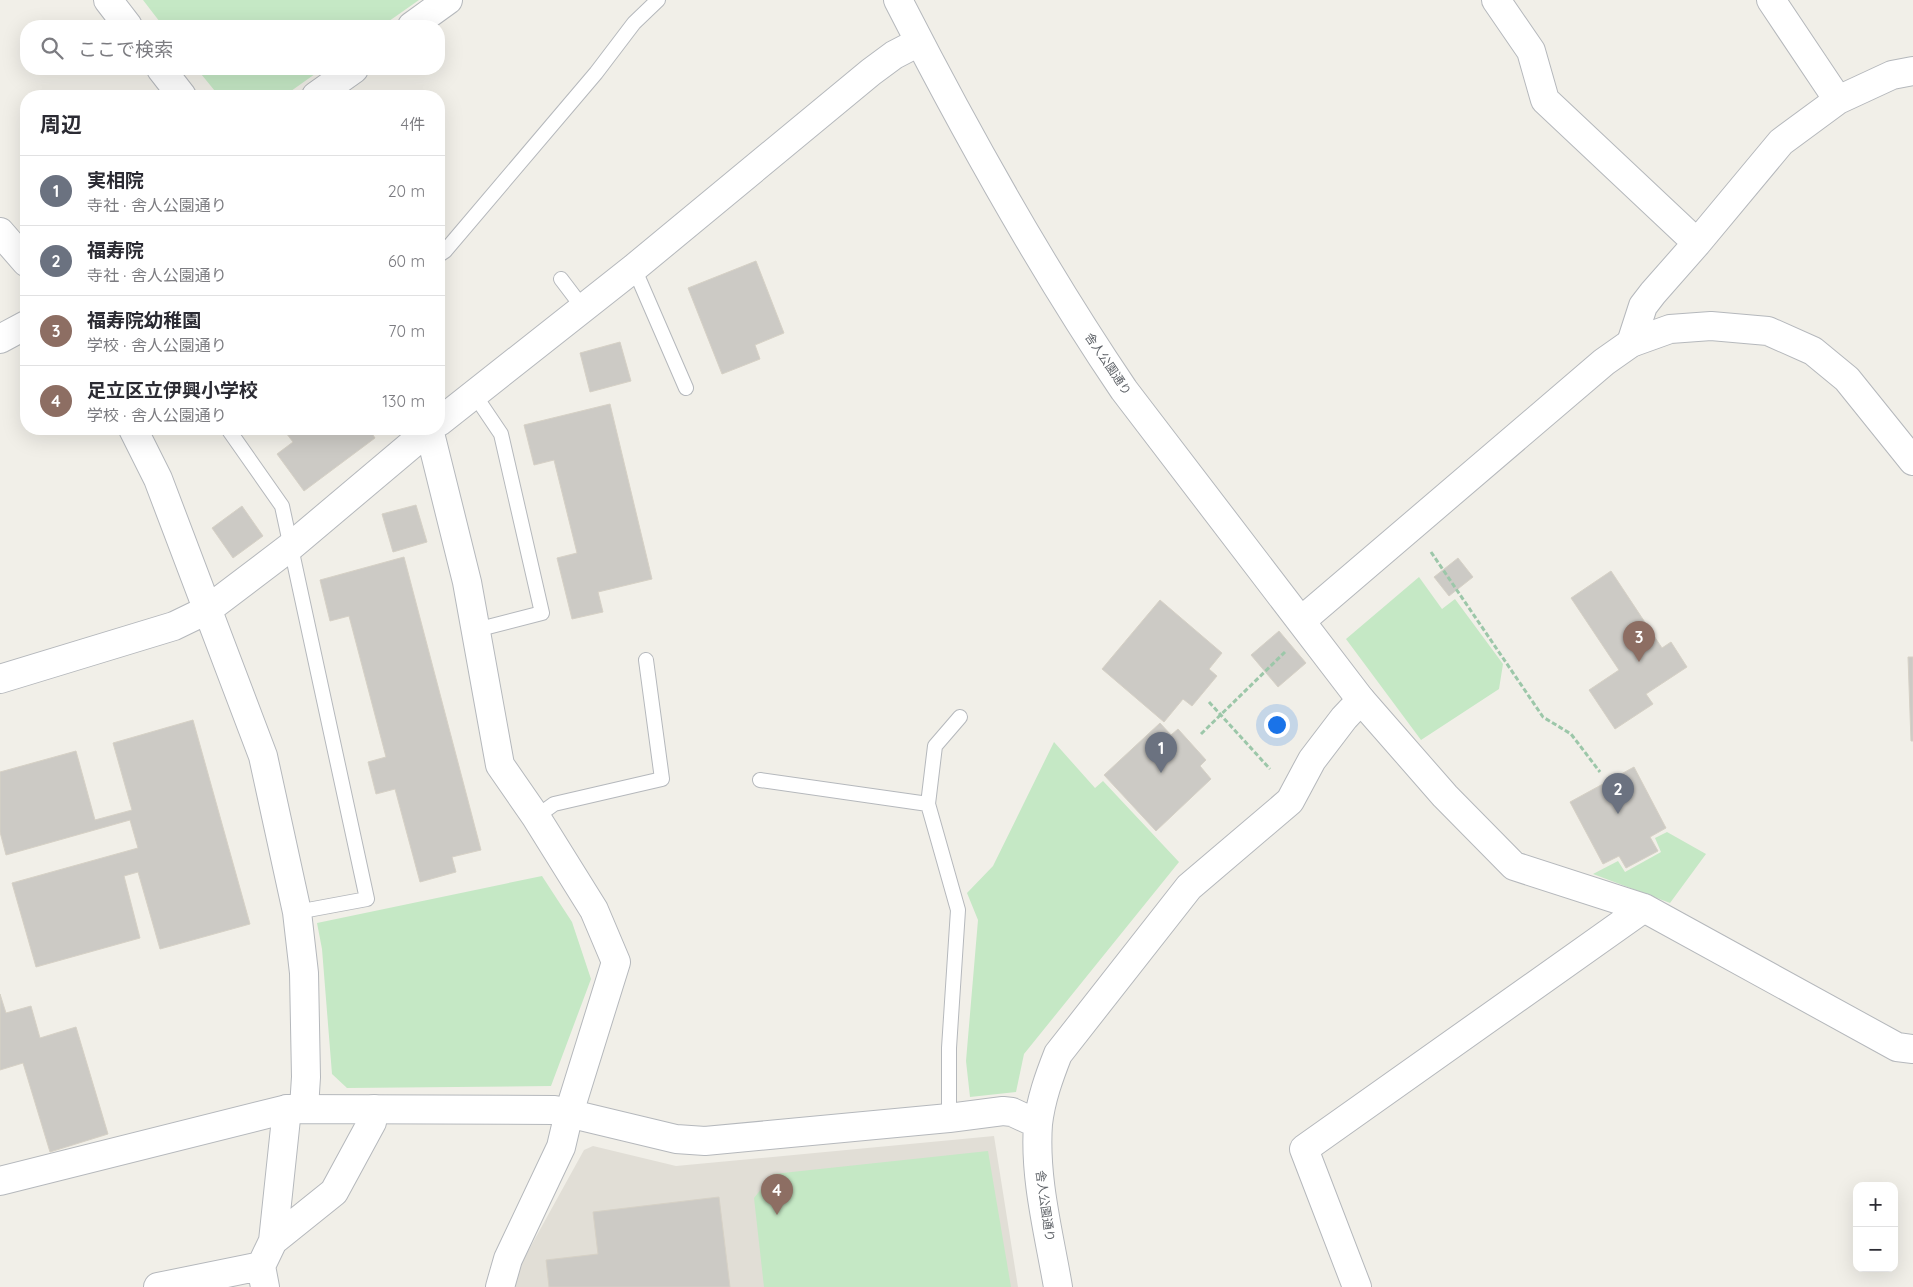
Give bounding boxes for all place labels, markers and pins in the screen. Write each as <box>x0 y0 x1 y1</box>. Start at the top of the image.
pin: 3 <box>1623 621 1655 662</box>
pin: 1 <box>1145 732 1177 773</box>
pin: 2 <box>1602 773 1634 814</box>
pin: 4 <box>761 1174 793 1215</box>

